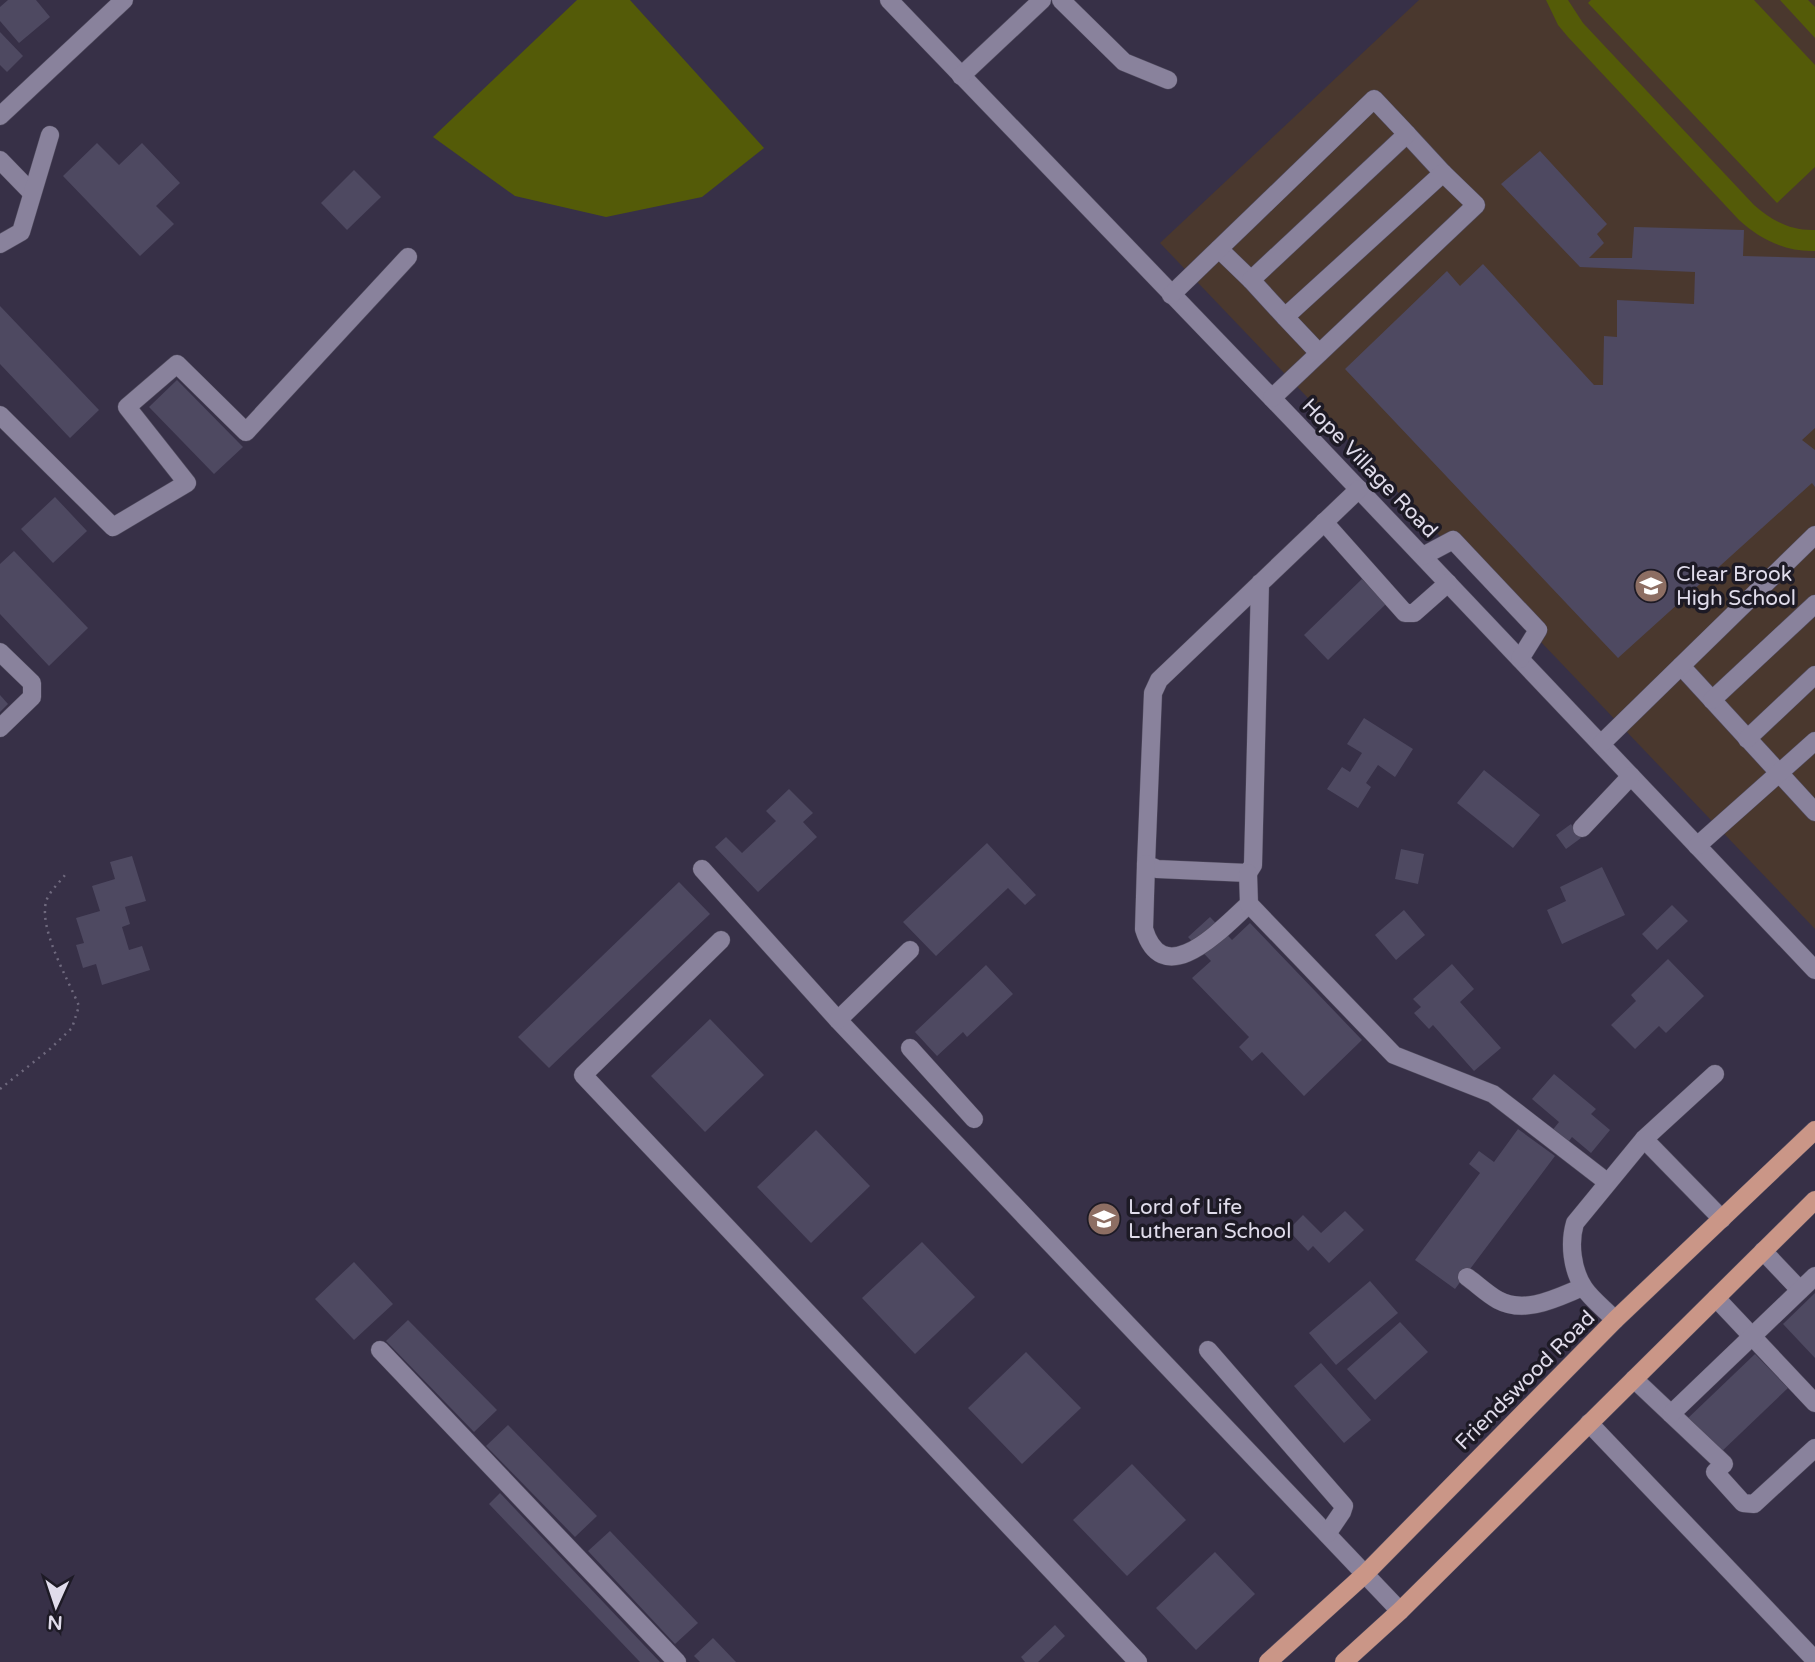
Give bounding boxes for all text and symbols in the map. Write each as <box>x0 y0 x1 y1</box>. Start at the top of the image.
street label: Hope Village Road <box>1297 393 1443 543</box>
place label: Clear Brook High School <box>1676 562 1796 611</box>
school or university icon: Clear Brook High School <box>1632 567 1670 605</box>
place label: Lord of Life Lutheran School <box>1128 1195 1291 1244</box>
school or university icon: Lord of Life Lutheran School <box>1085 1200 1123 1238</box>
street label: Friendswood Road <box>1450 1305 1600 1455</box>
north arrow <box>21 1571 91 1641</box>
text: N <box>47 1611 63 1633</box>

